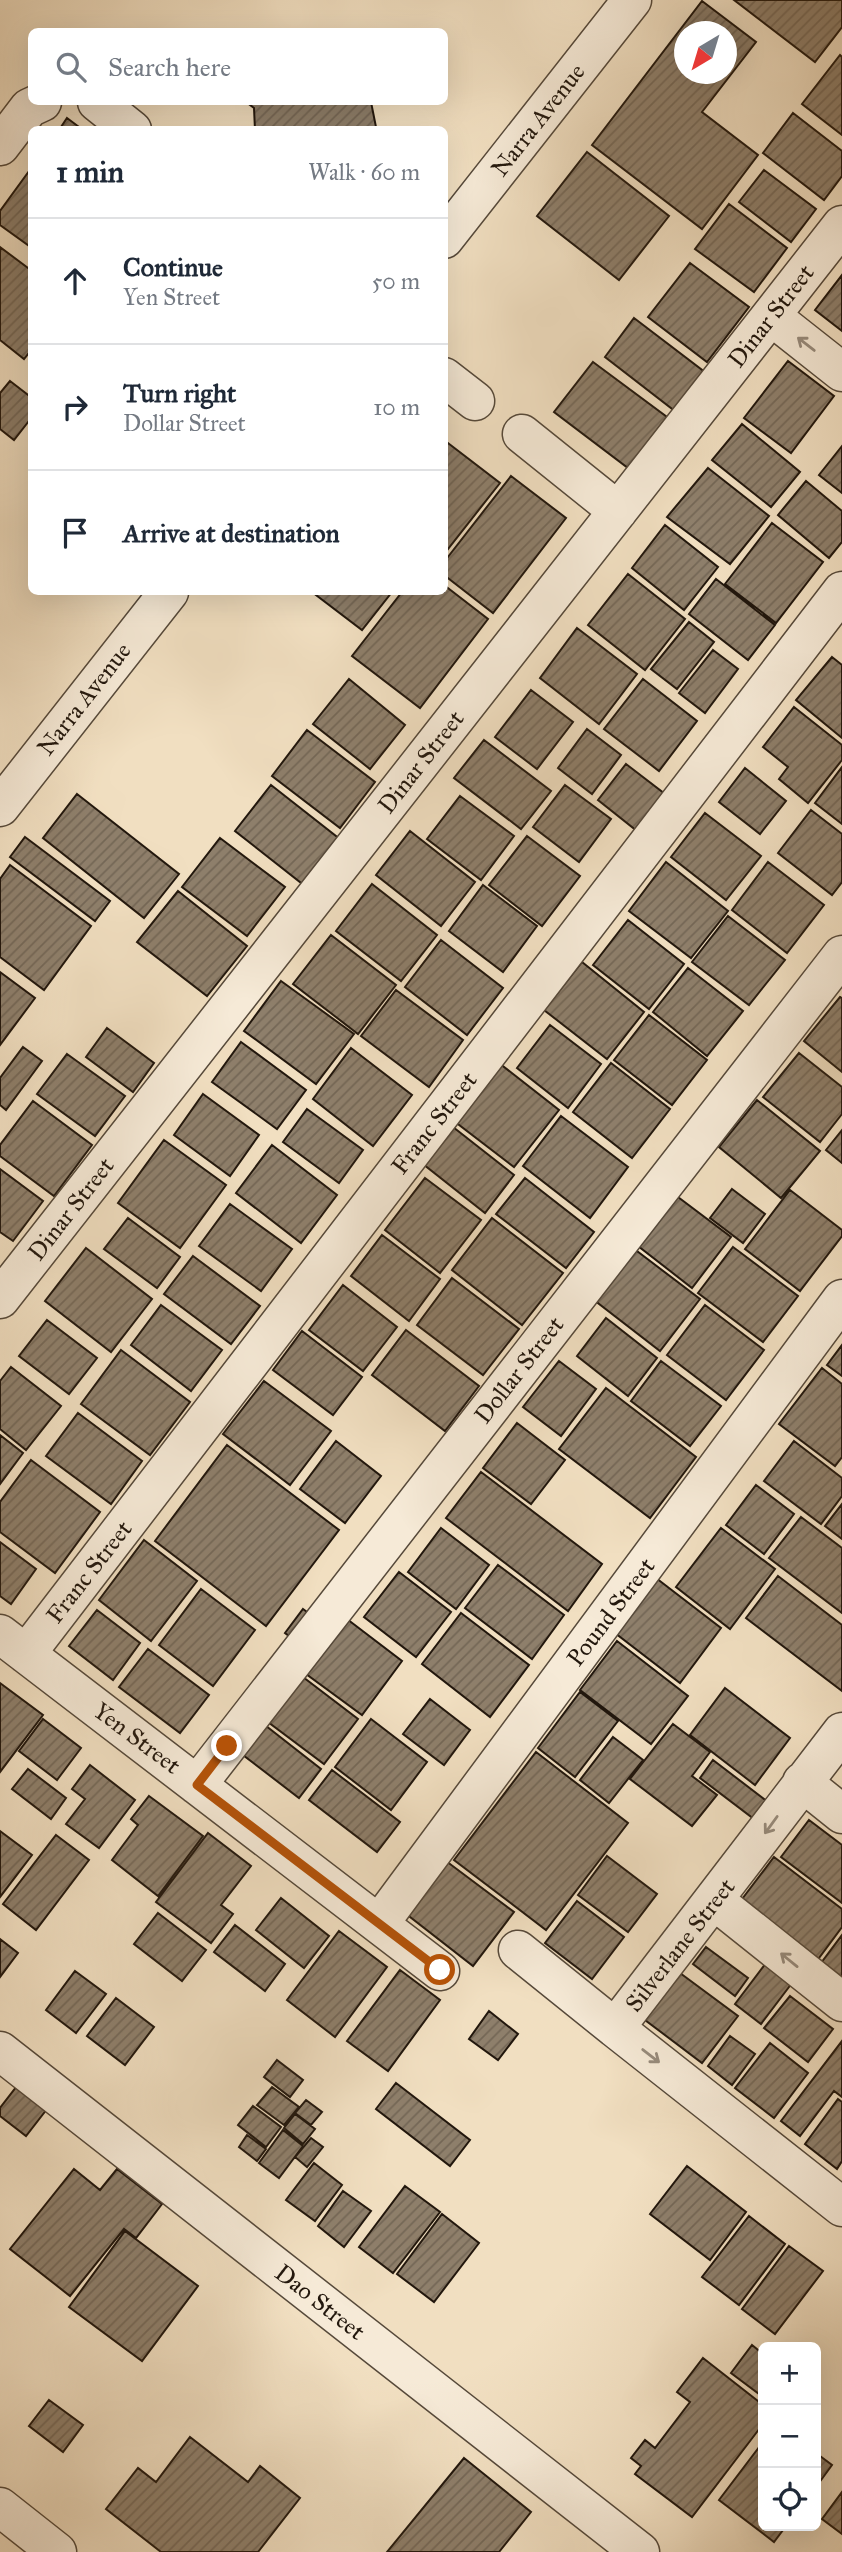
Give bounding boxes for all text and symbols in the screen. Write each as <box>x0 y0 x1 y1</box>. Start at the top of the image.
north arrow <box>674 21 737 84</box>
search box <box>28 28 448 105</box>
icon: search <box>52 48 90 86</box>
text: Search here <box>108 51 231 83</box>
street label: Narra Avenue <box>485 57 591 183</box>
text: 1 min <box>56 154 124 190</box>
text: Walk · 60 m <box>308 158 420 186</box>
text: Continue <box>123 251 223 283</box>
street label: Dinar Street <box>721 258 821 373</box>
icon: ahead <box>56 262 94 300</box>
text: 50 m <box>372 267 420 295</box>
text: Yen Street <box>123 283 220 311</box>
one-way arrow <box>798 336 816 351</box>
text: Turn right <box>123 377 236 409</box>
icon: right <box>56 388 94 426</box>
text: 10 m <box>373 393 420 421</box>
text: Dollar Street <box>123 409 246 437</box>
icon: arrive <box>56 514 94 552</box>
text: Arrive at destination <box>123 517 340 549</box>
street label: Narra Avenue <box>31 636 137 762</box>
street label: Dinar Street <box>371 704 471 819</box>
street label: Franc Street <box>385 1065 484 1180</box>
street label: Dinar Street <box>21 1151 121 1266</box>
street label: Dollar Street <box>468 1310 571 1430</box>
street label: Franc Street <box>40 1514 139 1629</box>
street label: Pound Street <box>560 1551 662 1672</box>
street label: Yen Street <box>87 1696 187 1781</box>
route end <box>211 1730 242 1761</box>
one-way arrow <box>763 1815 778 1833</box>
street label: Silverlane Street <box>619 1872 742 2018</box>
one-way arrow <box>780 1952 798 1967</box>
route start <box>424 1954 455 1985</box>
one-way arrow <box>641 2048 660 2063</box>
street label: Dao Street <box>269 2258 371 2347</box>
map controls <box>758 2342 821 2531</box>
button: + <box>758 2342 821 2405</box>
button: − <box>758 2405 821 2468</box>
button: locate <box>758 2468 821 2531</box>

